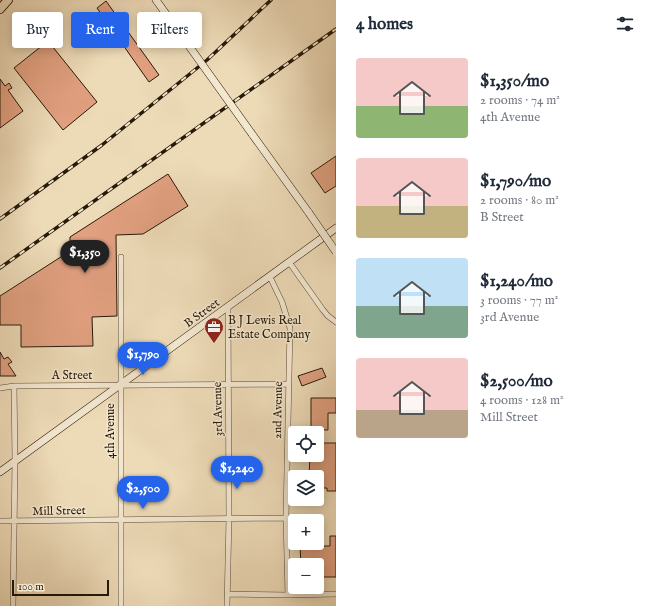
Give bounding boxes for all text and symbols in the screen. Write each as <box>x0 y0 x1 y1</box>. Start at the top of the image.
chip: Buy <box>12 12 63 48</box>
chip: Rent <box>71 12 129 48</box>
chip: Filters <box>137 12 202 48</box>
icon: filters <box>614 13 636 35</box>
text: 4 homes <box>356 14 413 35</box>
text: $1,350/mo <box>480 71 549 92</box>
icon: home <box>388 74 436 122</box>
text: 2 rooms · 74 m² <box>480 92 560 109</box>
text: 4th Avenue <box>480 109 540 126</box>
text: $1,790/mo <box>480 171 551 192</box>
icon: home <box>388 174 436 222</box>
text: 2 rooms · 80 m² <box>480 192 559 209</box>
text: B Street <box>480 209 524 226</box>
pin: $1,350 <box>52 240 118 274</box>
text: $1,350 <box>69 244 101 261</box>
text: $1,240/mo <box>480 271 553 292</box>
icon: home <box>388 274 436 322</box>
text: 3 rooms · 77 m² <box>480 292 558 309</box>
street label: B Street <box>181 295 223 331</box>
text: 3rd Avenue <box>480 309 539 326</box>
place label: B J Lewis Real Estate Company <box>228 313 310 343</box>
office icon: B J Lewis Real Estate Company <box>203 316 225 344</box>
pin: $1,790 <box>110 342 176 376</box>
text: $1,790 <box>127 346 159 363</box>
street label: A Street <box>51 368 92 383</box>
text: $2,500/mo <box>480 371 553 392</box>
icon: home <box>388 374 436 422</box>
street label: 3rd Avenue <box>210 381 226 436</box>
street label: 2nd Avenue <box>270 381 286 439</box>
text: 4 rooms · 128 m² <box>480 392 564 409</box>
street label: 4th Avenue <box>103 403 118 459</box>
text: Mill Street <box>480 409 538 426</box>
map controls <box>288 426 324 594</box>
button: locate <box>288 426 324 462</box>
pin: $1,240 <box>204 456 270 490</box>
text: $1,240 <box>220 460 254 477</box>
button: layers <box>288 470 324 506</box>
pin: $2,500 <box>110 476 176 510</box>
text: $2,500 <box>126 480 160 497</box>
street label: Mill Street <box>32 503 86 519</box>
button: + <box>288 514 324 550</box>
button: − <box>288 558 324 594</box>
scale bar <box>12 578 109 597</box>
text: 100 m <box>18 580 44 594</box>

